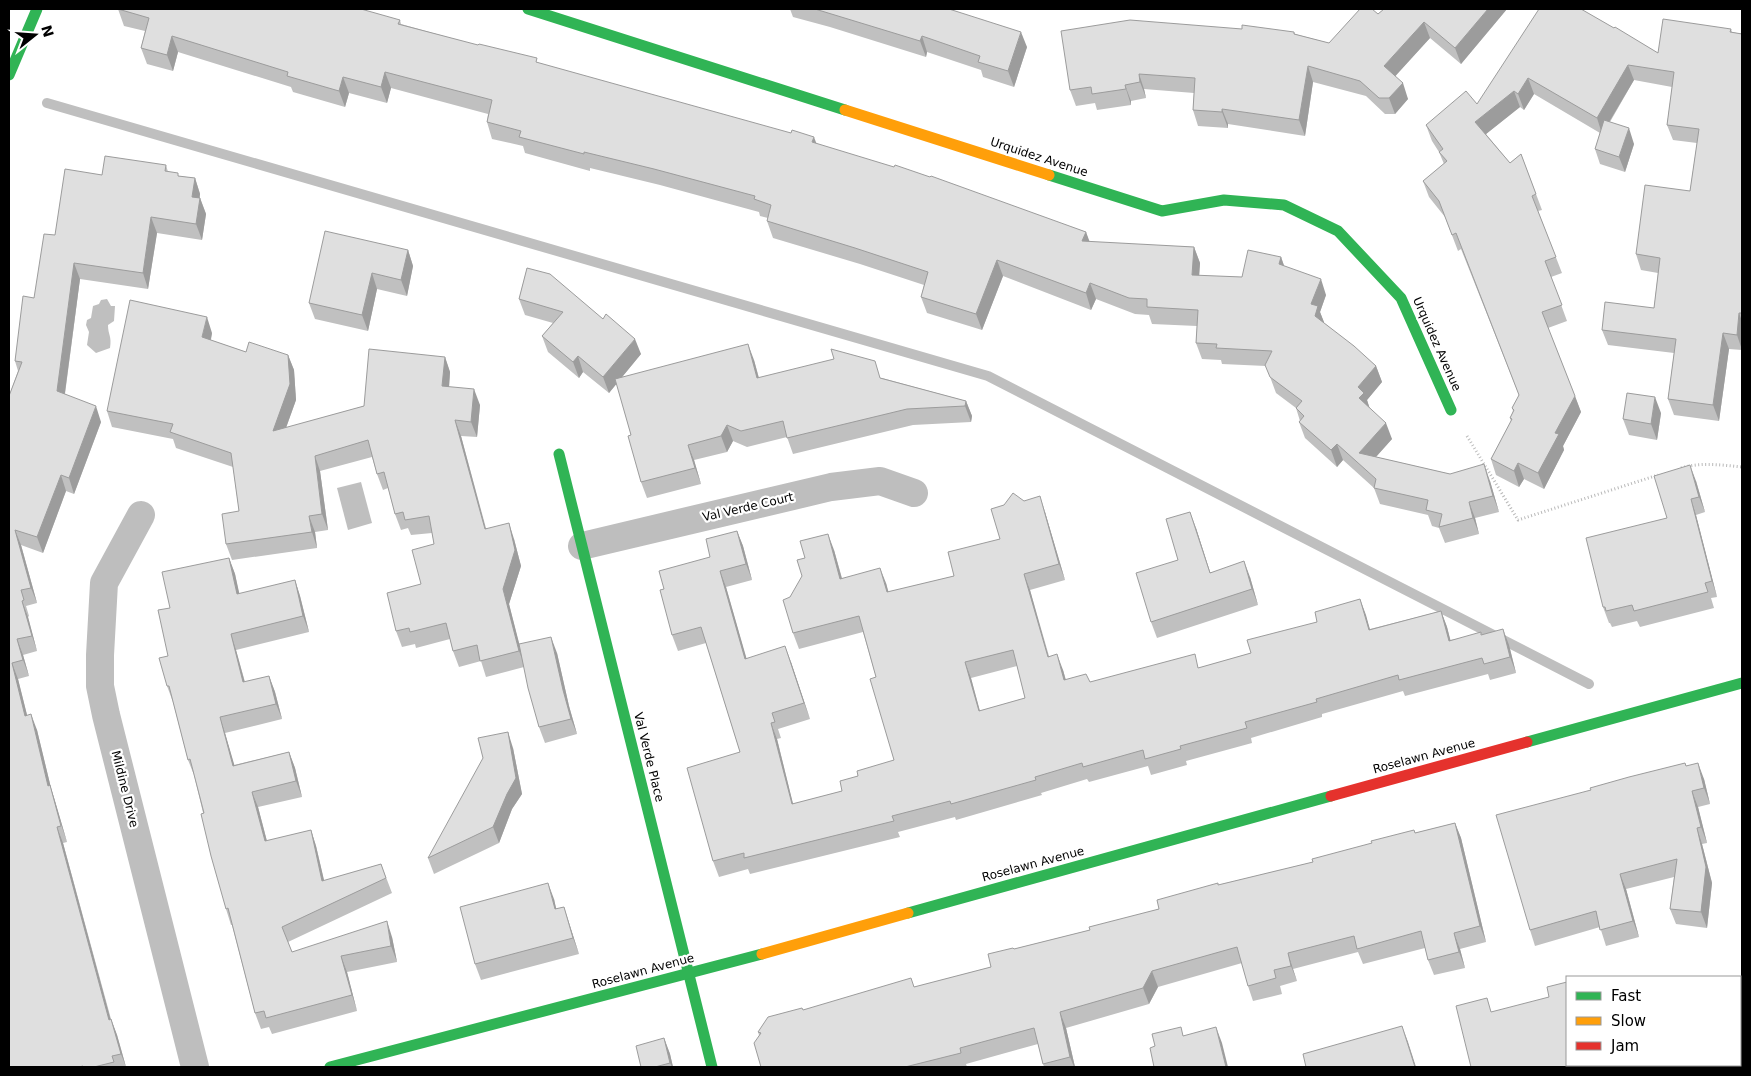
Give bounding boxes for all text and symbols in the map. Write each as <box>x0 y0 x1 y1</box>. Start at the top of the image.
north arrow <box>10 10 60 60</box>
text: N <box>38 23 57 39</box>
street label: Urquidez Avenue <box>988 135 1090 179</box>
street label: Urquidez Avenue <box>1410 295 1464 393</box>
street label: Val Verde Court <box>701 490 795 524</box>
street label: Val Verde Place <box>631 711 667 803</box>
street label: Roselawn Avenue <box>1371 736 1477 776</box>
street label: Mildine Drive <box>109 749 141 829</box>
street label: Roselawn Avenue <box>980 844 1086 884</box>
street label: Roselawn Avenue <box>590 951 696 991</box>
legend <box>1566 976 1741 1066</box>
text: Fast <box>1611 987 1641 1005</box>
text: Slow <box>1611 1012 1646 1030</box>
text: Jam <box>1610 1037 1639 1055</box>

